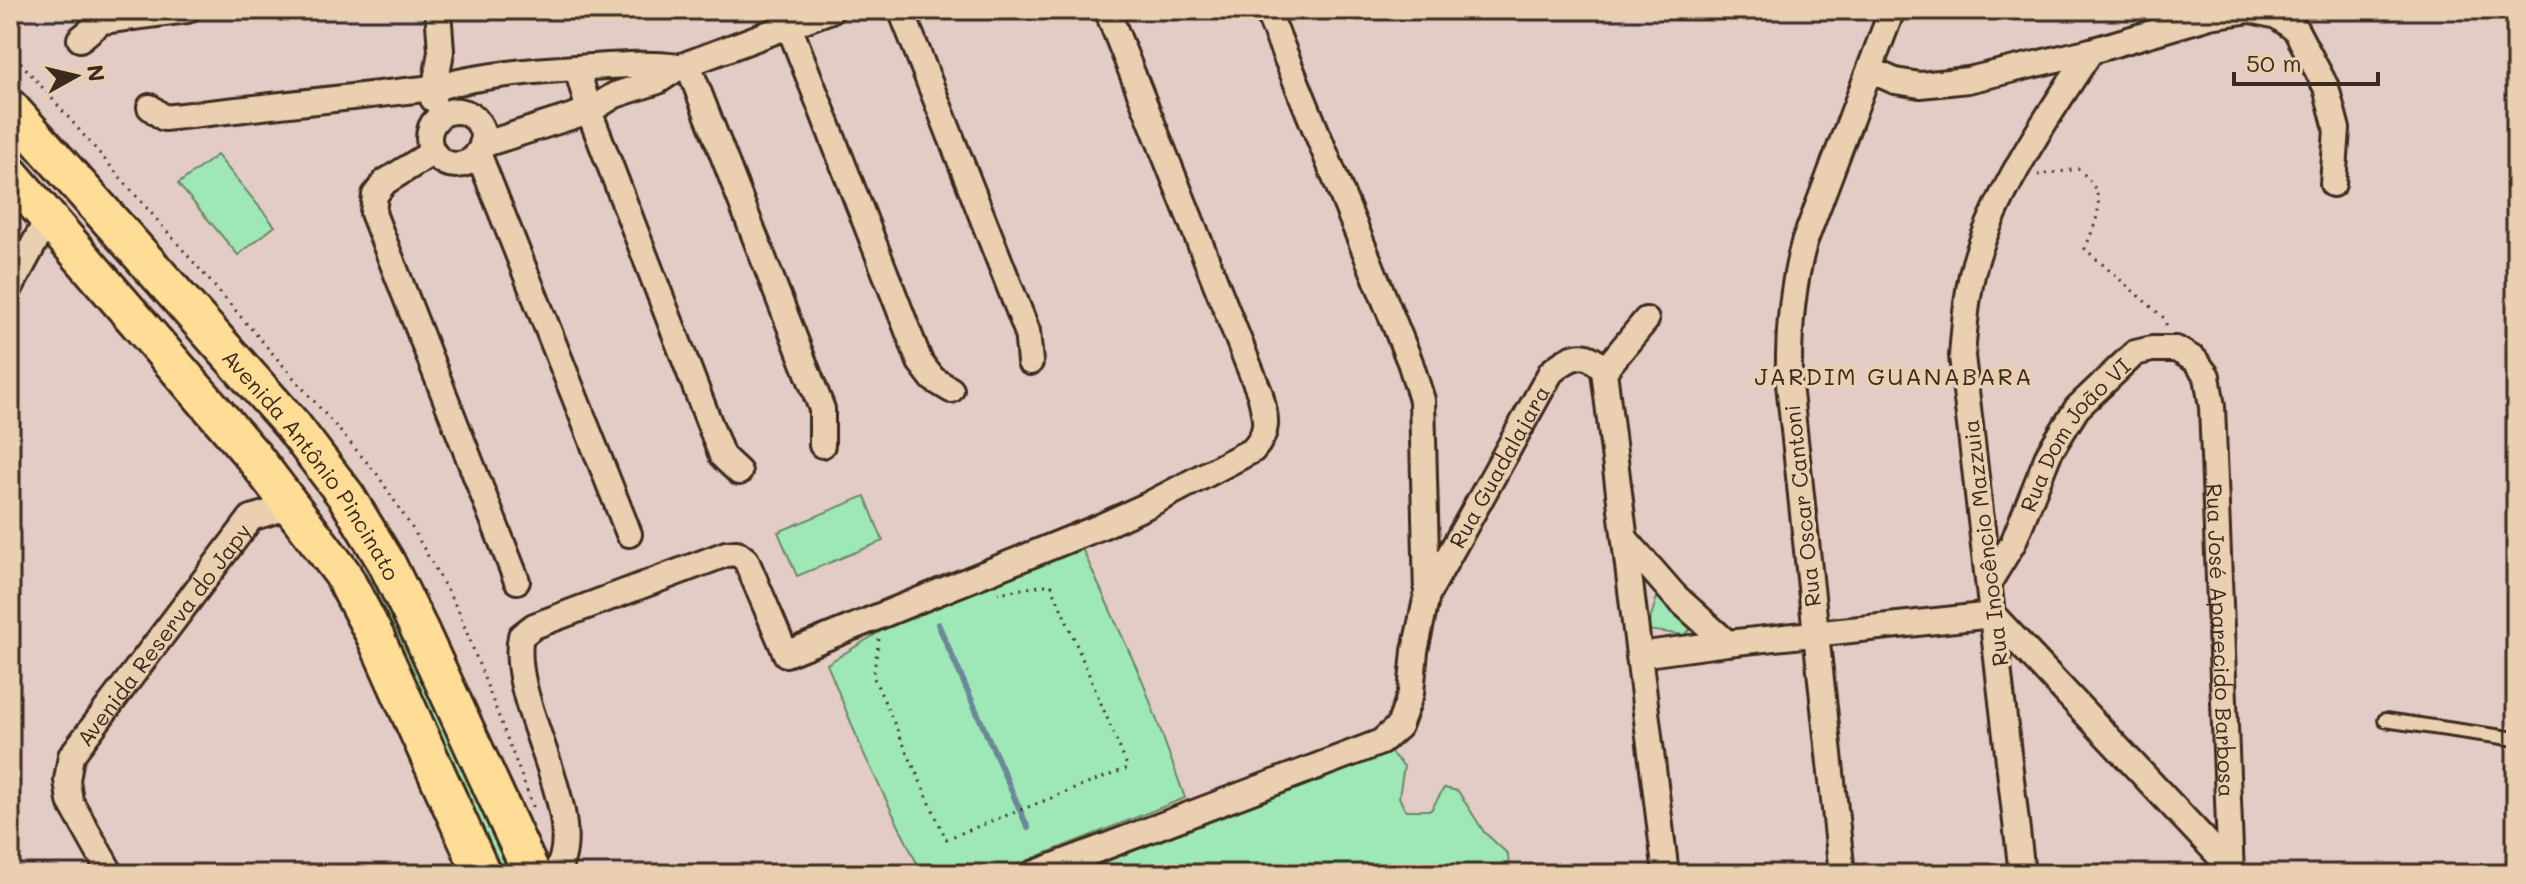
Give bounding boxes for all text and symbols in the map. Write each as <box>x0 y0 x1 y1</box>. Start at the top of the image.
north arrow <box>36 36 116 116</box>
scale bar <box>2234 36 2378 86</box>
text: 50 m <box>2246 47 2302 78</box>
text: N <box>81 63 112 83</box>
street label: Avenida Antônio Pincinato <box>217 343 407 585</box>
street label: Rua Dom João VI <box>2013 351 2136 516</box>
district label: JARDIM GUANABARA <box>1754 360 2034 391</box>
street label: Rua Guadalajara <box>1442 380 1555 553</box>
street label: Rua Oscar Cantoni <box>1777 404 1827 608</box>
street label: Rua Inocêncio Mazzuia <box>1955 418 2015 668</box>
street label: Rua José Aparecido Barbosa <box>2201 483 2242 798</box>
street label: Avenida Reserva do Japy <box>69 517 257 752</box>

